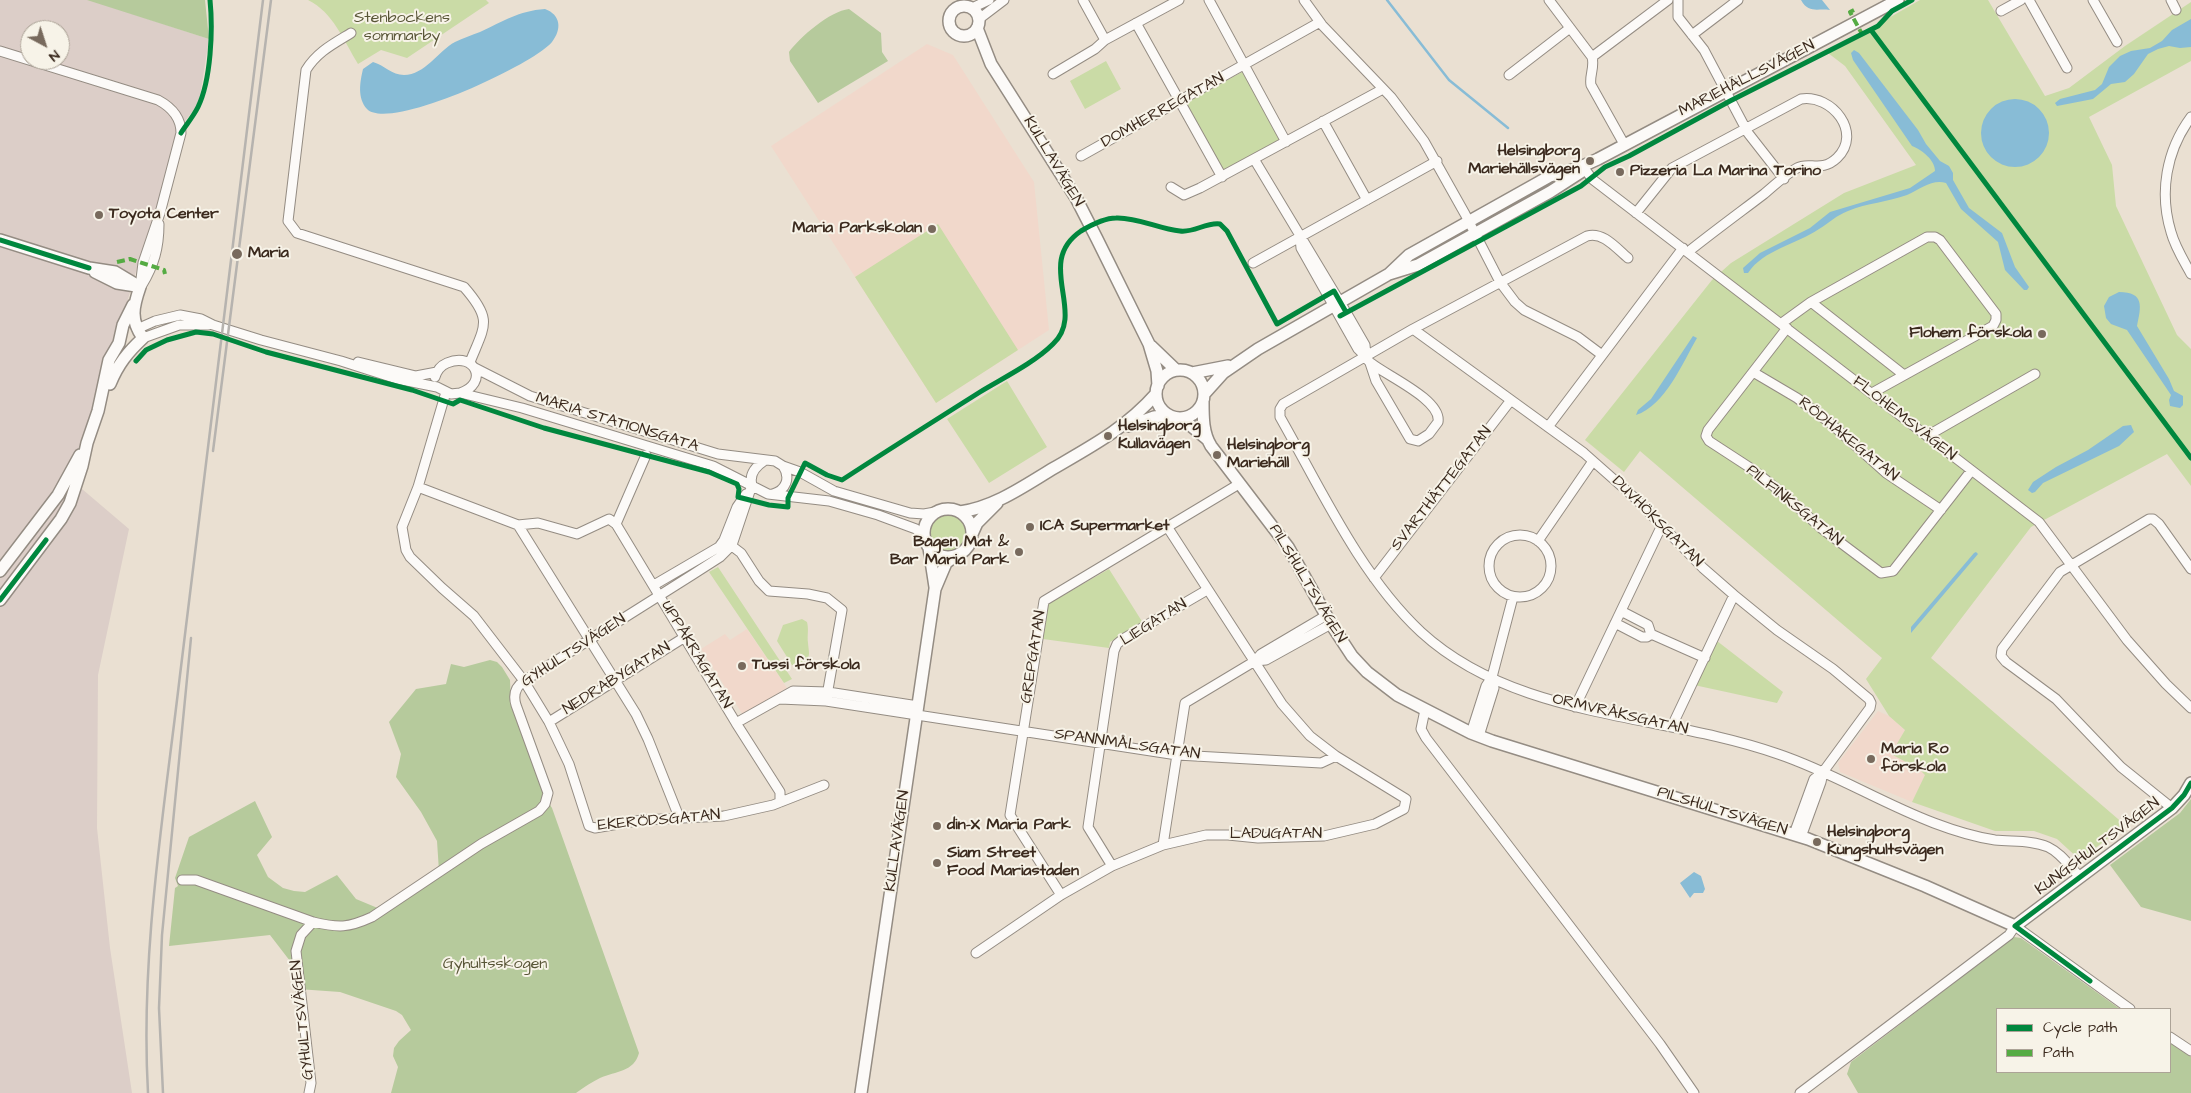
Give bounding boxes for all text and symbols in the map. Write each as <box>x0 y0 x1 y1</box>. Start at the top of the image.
park label: Stenbockens sommarby <box>354 9 450 47</box>
north arrow <box>20 20 70 70</box>
street label: MARIEHÄLLSVÄGEN <box>1676 36 1818 122</box>
text: N <box>44 45 64 66</box>
street label: DOMHERREGATAN <box>1098 69 1228 153</box>
street label: KULLAVÄGEN <box>1019 113 1087 211</box>
place label: Helsingborg Mariehällsvägen <box>1468 142 1580 180</box>
marker: Helsingborg Mariehällsvägen <box>1584 155 1596 167</box>
place label: Pizzeria La Marina Torino <box>1630 162 1821 182</box>
marker: Pizzeria La Marina Torino <box>1614 166 1626 178</box>
place label: Toyota Center <box>109 205 219 225</box>
marker: Toyota Center <box>93 209 105 221</box>
place label: Maria Parkskolan <box>792 219 922 239</box>
marker: Maria Parkskolan <box>926 223 938 235</box>
place label: Maria <box>248 244 289 264</box>
marker: Maria <box>230 247 244 261</box>
place label: Flohem förskola <box>1909 324 2032 344</box>
marker: Flohem förskola <box>2036 328 2048 340</box>
street label: FLOHEMSVÄGEN <box>1848 373 1960 465</box>
street label: MARIA STATIONSGATA <box>533 389 701 457</box>
street label: RÖDHAKEGATAN <box>1794 394 1902 486</box>
place label: Helsingborg Kullavägen <box>1118 417 1201 455</box>
street label: SVARTHÄTTEGATAN <box>1387 423 1497 555</box>
marker: Helsingborg Kullavägen <box>1102 430 1114 442</box>
place label: Helsingborg Mariehäll <box>1227 436 1310 474</box>
marker: Helsingborg Mariehäll <box>1211 449 1223 461</box>
street label: PILFINKSGATAN <box>1742 461 1846 551</box>
street label: DUVHÖKSGATAN <box>1607 472 1707 572</box>
place label: ICA Supermarket <box>1040 517 1170 537</box>
marker: ICA Supermarket <box>1024 521 1036 533</box>
street label: PILSHULTSVÄGEN <box>1264 521 1350 647</box>
place label: Bågen Mat & Bar Maria Park <box>890 533 1009 571</box>
marker: Bågen Mat & Bar Maria Park <box>1013 546 1025 558</box>
street label: LIEGATAN <box>1117 595 1191 651</box>
street label: UPPÅKRAGATAN <box>656 598 736 712</box>
street label: GREPGATAN <box>1017 609 1051 705</box>
street label: GYHULTSVÄGEN <box>518 610 630 692</box>
street label: NEDRABYGATAN <box>560 638 674 720</box>
place label: Tussi förskola <box>752 656 860 676</box>
marker: Tussi förskola <box>736 660 748 672</box>
street label: ORMVRÅKSGATAN <box>1550 690 1690 740</box>
street label: SPANNMÅLSGATAN <box>1053 725 1201 765</box>
place label: Maria Ro förskola <box>1881 740 1949 778</box>
marker: Maria Ro förskola <box>1865 753 1877 765</box>
street label: PILSHULTSVÄGEN <box>1655 783 1789 841</box>
street label: KULLAVÄGEN <box>881 789 915 893</box>
street label: KUNGSHULTSVÄGEN <box>2032 794 2164 900</box>
street label: EKERÖDSGATAN <box>597 806 721 836</box>
place label: din-X Maria Park <box>947 816 1071 836</box>
marker: din-X Maria Park <box>931 820 943 832</box>
place label: Helsingborg Kungshultsvägen <box>1827 823 1944 861</box>
street label: LADUGATAN <box>1230 825 1322 845</box>
marker: Helsingborg Kungshultsvägen <box>1811 836 1823 848</box>
place label: Siam Street Food Mariastaden <box>947 844 1079 882</box>
marker: Siam Street Food Mariastaden <box>931 857 943 869</box>
park label: Gyhultsskogen <box>443 955 547 975</box>
street label: GYHULTSVÄGEN <box>287 959 319 1081</box>
legend <box>1996 1008 2171 1073</box>
text: Cycle path <box>2043 1017 2117 1038</box>
text: Path <box>2043 1042 2074 1063</box>

